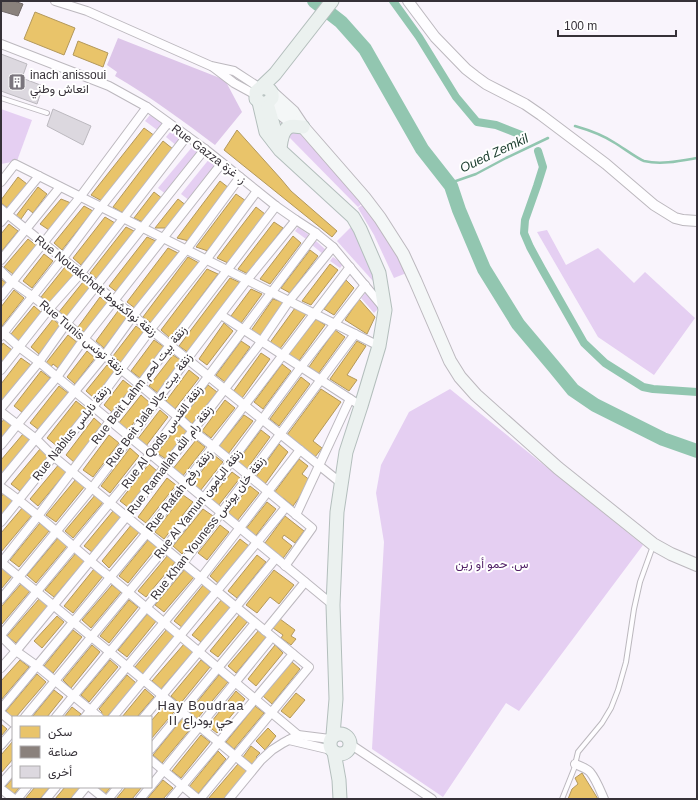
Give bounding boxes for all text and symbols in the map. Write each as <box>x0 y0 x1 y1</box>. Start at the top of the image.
scale bar <box>558 12 676 38</box>
text: 100 m <box>564 19 597 33</box>
place label: inach anissoui انعاش وطني <box>30 68 106 99</box>
building icon: inach anissoui انعاش وطني <box>7 72 27 92</box>
street label: Rue Gazza ز. غزة <box>168 121 249 187</box>
water label: Oued Zemkil <box>457 130 532 175</box>
street label: Rue Nouakchott زنقة نواكشوط <box>32 232 160 340</box>
street label: Rue Tunis زنقة تونس <box>36 297 127 377</box>
street label: Rue Beit Lahm زنقة بيت لحم <box>88 323 190 448</box>
street label: Rue Beit Jala زنقة بيت جالا <box>103 350 196 470</box>
street label: Rue Nablus زنقة نابلس <box>29 383 113 484</box>
street label: Rue Al Qods زنقة القدس <box>119 383 206 492</box>
street label: Rue Ramallah زنقة رام الله <box>124 403 216 518</box>
street label: Rue Rafah زنقة رفح <box>143 447 217 536</box>
street label: Rue Al Yamun زنقة اليامون <box>151 447 246 562</box>
street label: Rue Khan Youness زنقة خان يونس <box>148 453 269 603</box>
park label: س. حمو أو زين <box>456 557 528 572</box>
district label: Hay Boudraa II حي بودراع <box>158 698 244 731</box>
legend <box>12 716 152 788</box>
text: سكن <box>48 725 72 740</box>
text: صناعة <box>48 745 78 759</box>
text: أخرى <box>48 765 72 780</box>

